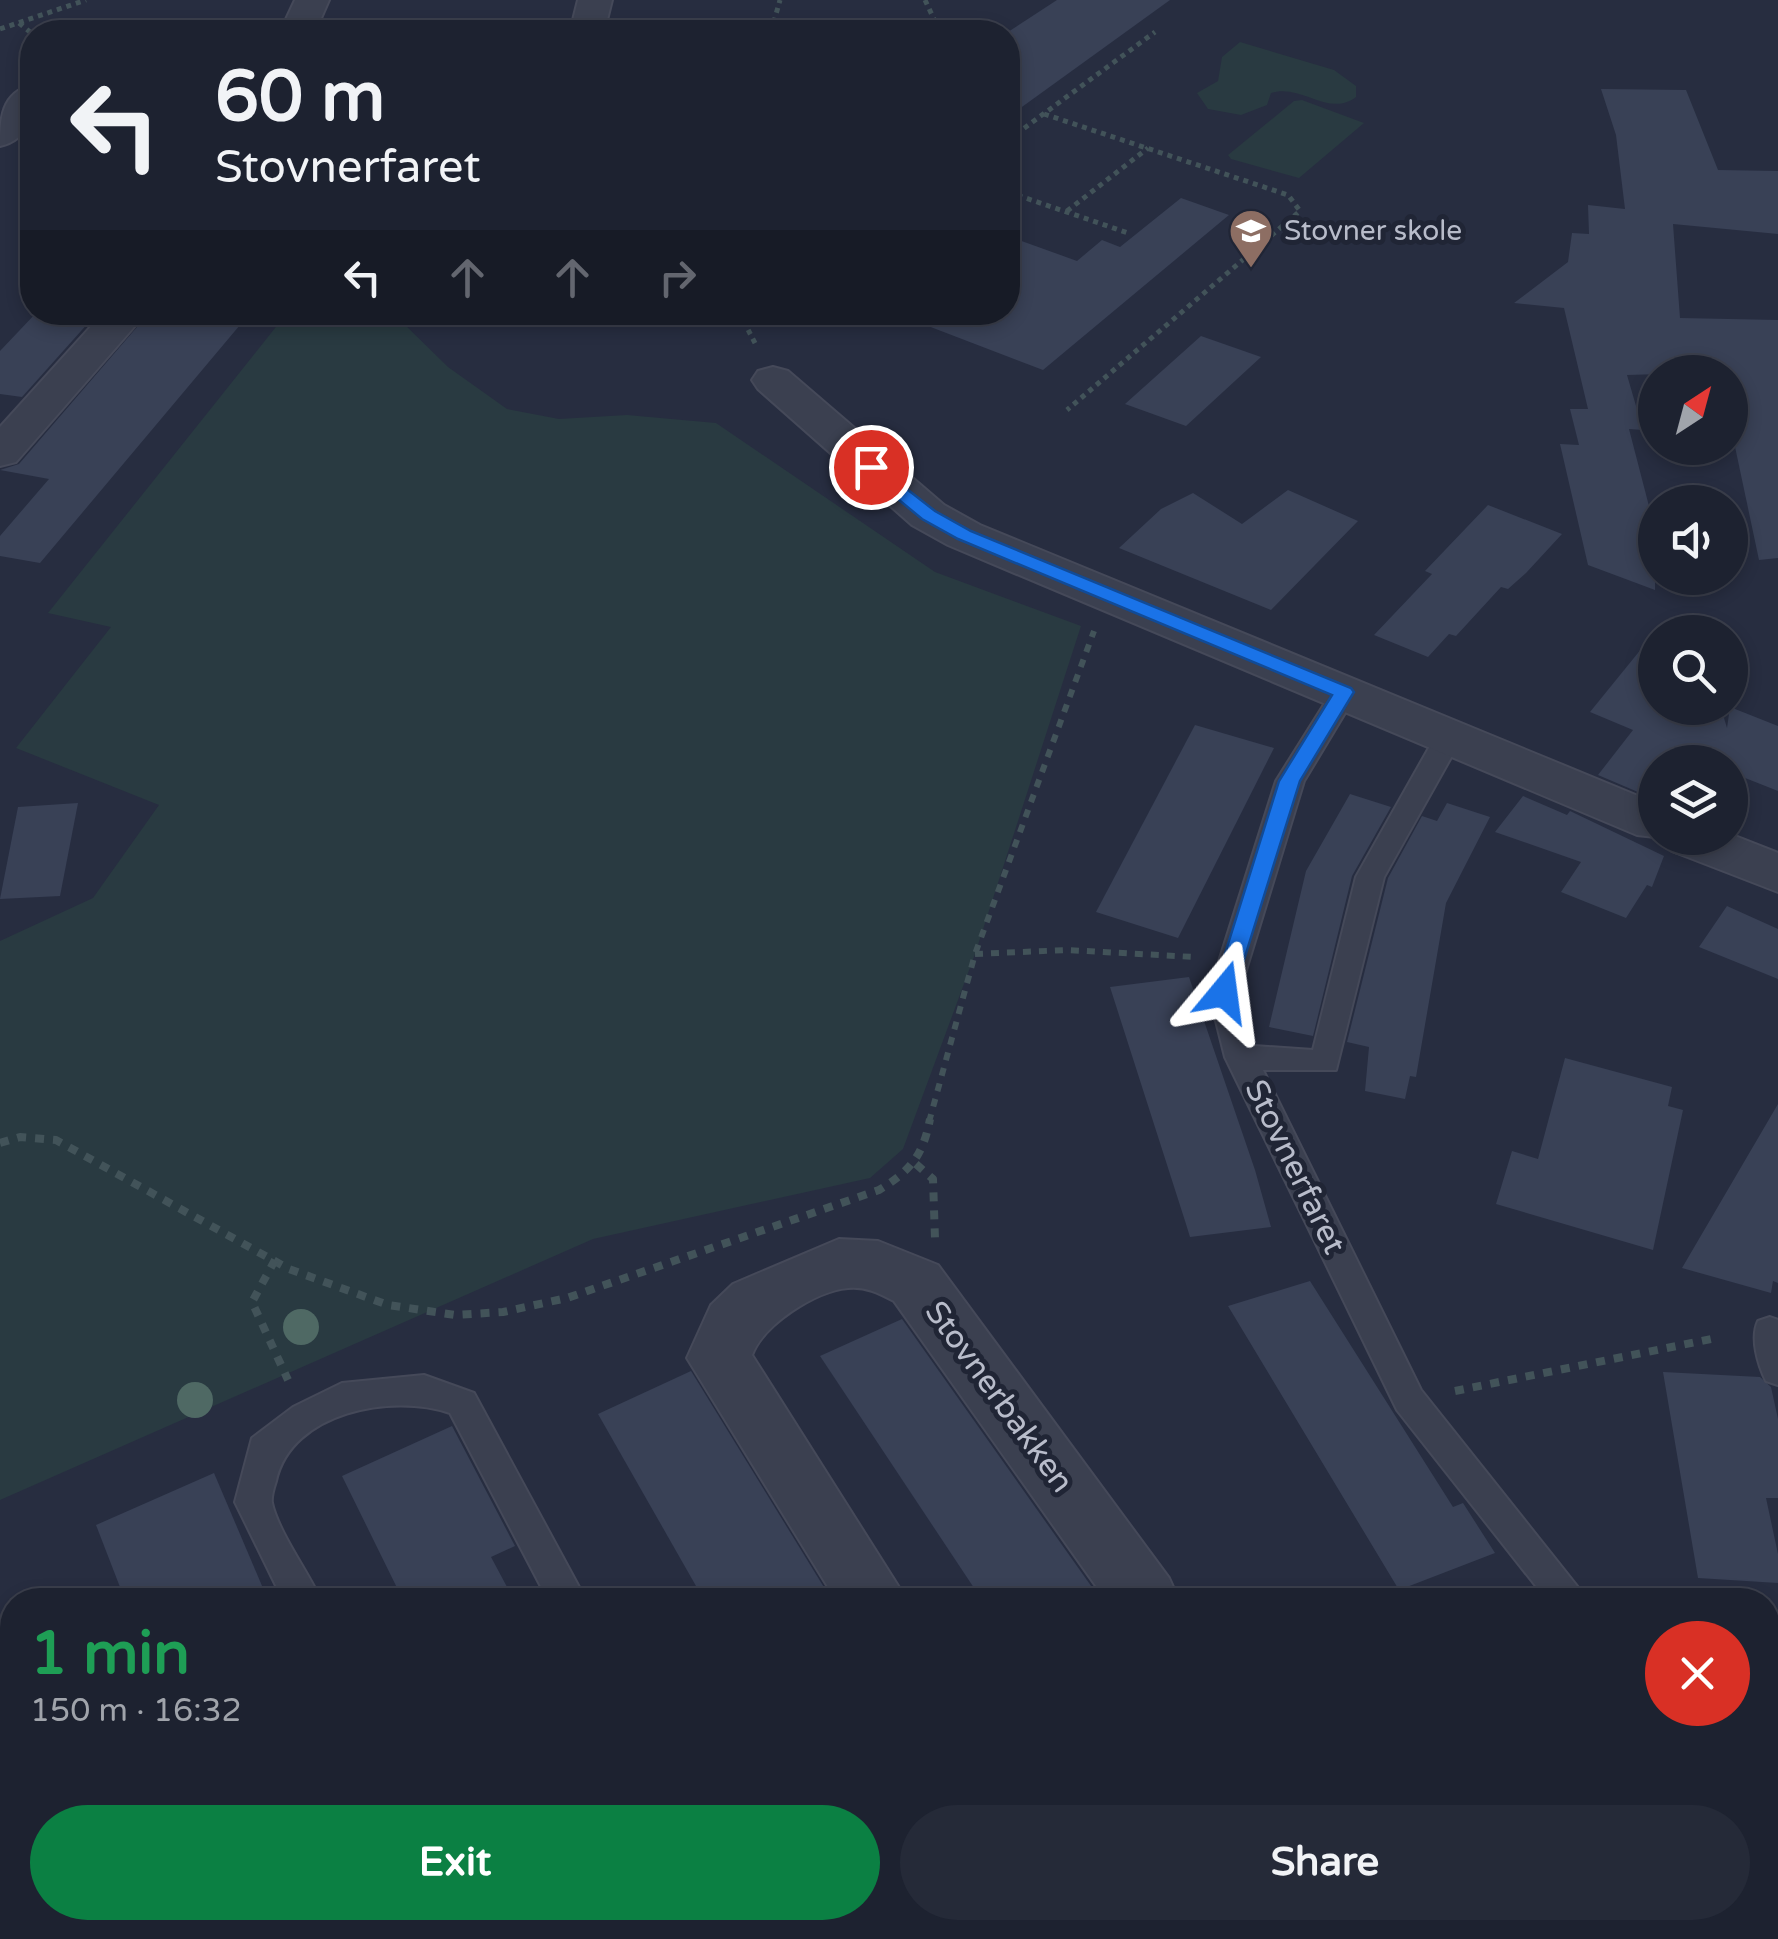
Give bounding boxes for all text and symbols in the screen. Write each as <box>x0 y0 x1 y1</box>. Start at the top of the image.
text: 60 m <box>215 56 385 140</box>
icon: left <box>50 60 180 190</box>
text: Stovnerfaret <box>215 141 481 195</box>
school or university icon: Stovner skole <box>1228 208 1274 269</box>
place label: Stovner skole <box>1284 214 1462 248</box>
icon: left <box>335 250 390 305</box>
icon: ahead <box>440 250 495 305</box>
icon: ahead <box>545 250 600 305</box>
icon: right <box>650 250 705 305</box>
north arrow <box>1638 355 1748 465</box>
map controls <box>1638 355 1748 855</box>
pin <box>829 425 914 510</box>
icon: arrive <box>844 440 899 495</box>
button: sound <box>1638 485 1748 595</box>
button: search <box>1638 615 1748 725</box>
button: layers <box>1638 745 1748 855</box>
position arrow <box>1172 940 1276 1044</box>
street label: Stovnerfaret <box>1237 1074 1353 1260</box>
street label: Stovnerbakken <box>917 1294 1081 1500</box>
text: 1 min <box>30 1618 190 1690</box>
button: close <box>1645 1621 1750 1726</box>
text: 150 m · 16:32 <box>30 1692 242 1730</box>
button: Exit <box>30 1805 880 1920</box>
button: Share <box>900 1805 1750 1920</box>

